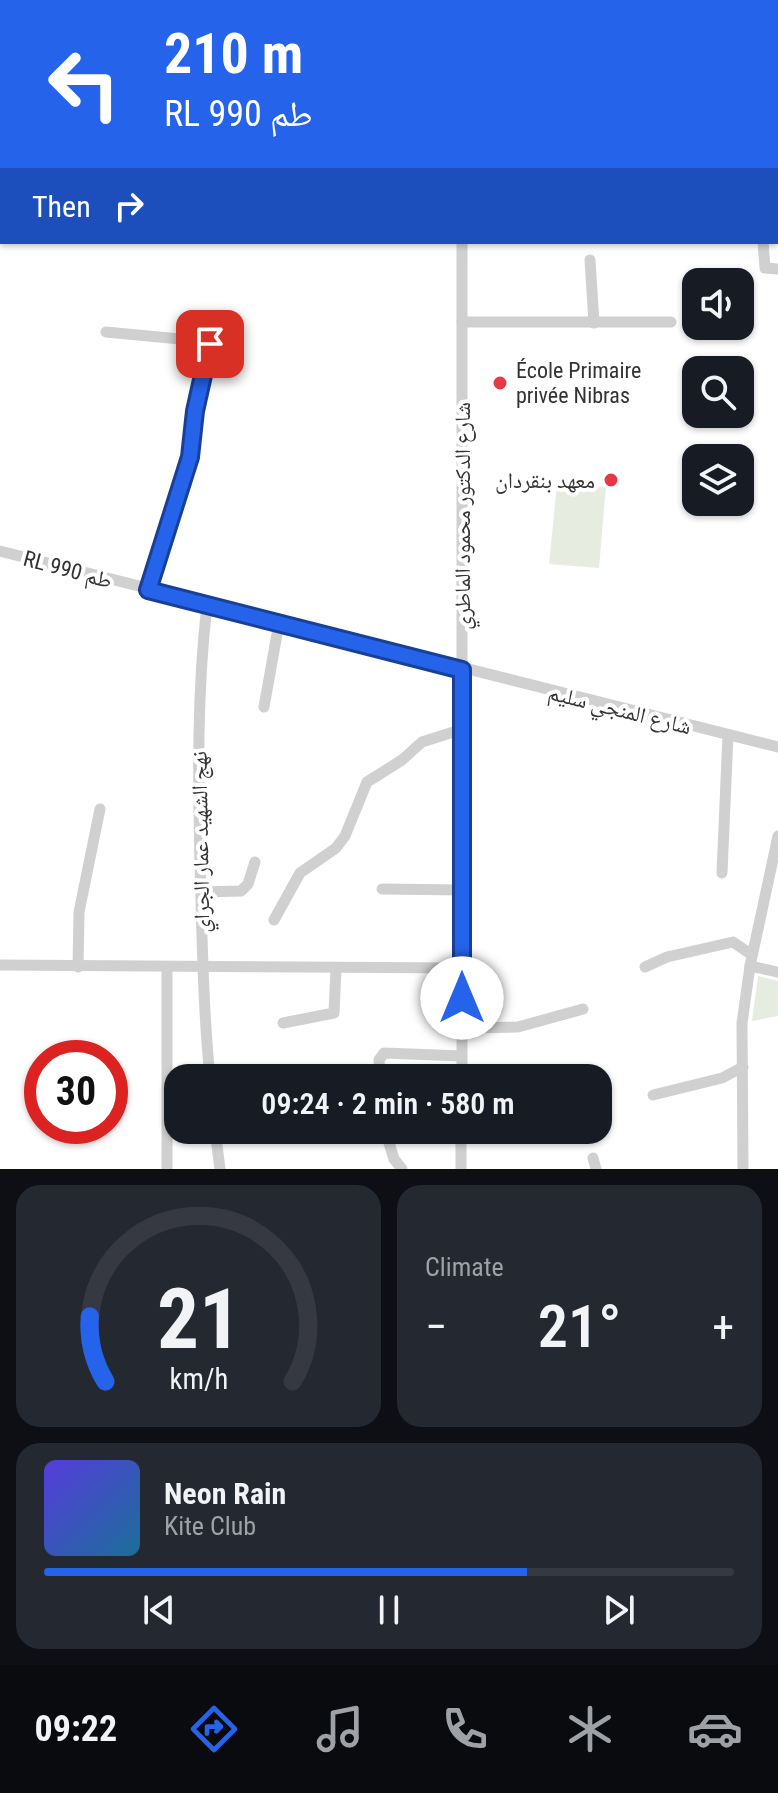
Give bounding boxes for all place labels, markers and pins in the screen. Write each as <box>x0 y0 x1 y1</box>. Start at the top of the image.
pin <box>176 310 244 378</box>
place label: École Primaire privée Nibras <box>516 358 641 408</box>
marker: École Primaire privée Nibras <box>491 374 509 392</box>
place label: معهد بنقردان <box>495 468 595 494</box>
marker: معهد بنقردان <box>602 471 620 489</box>

